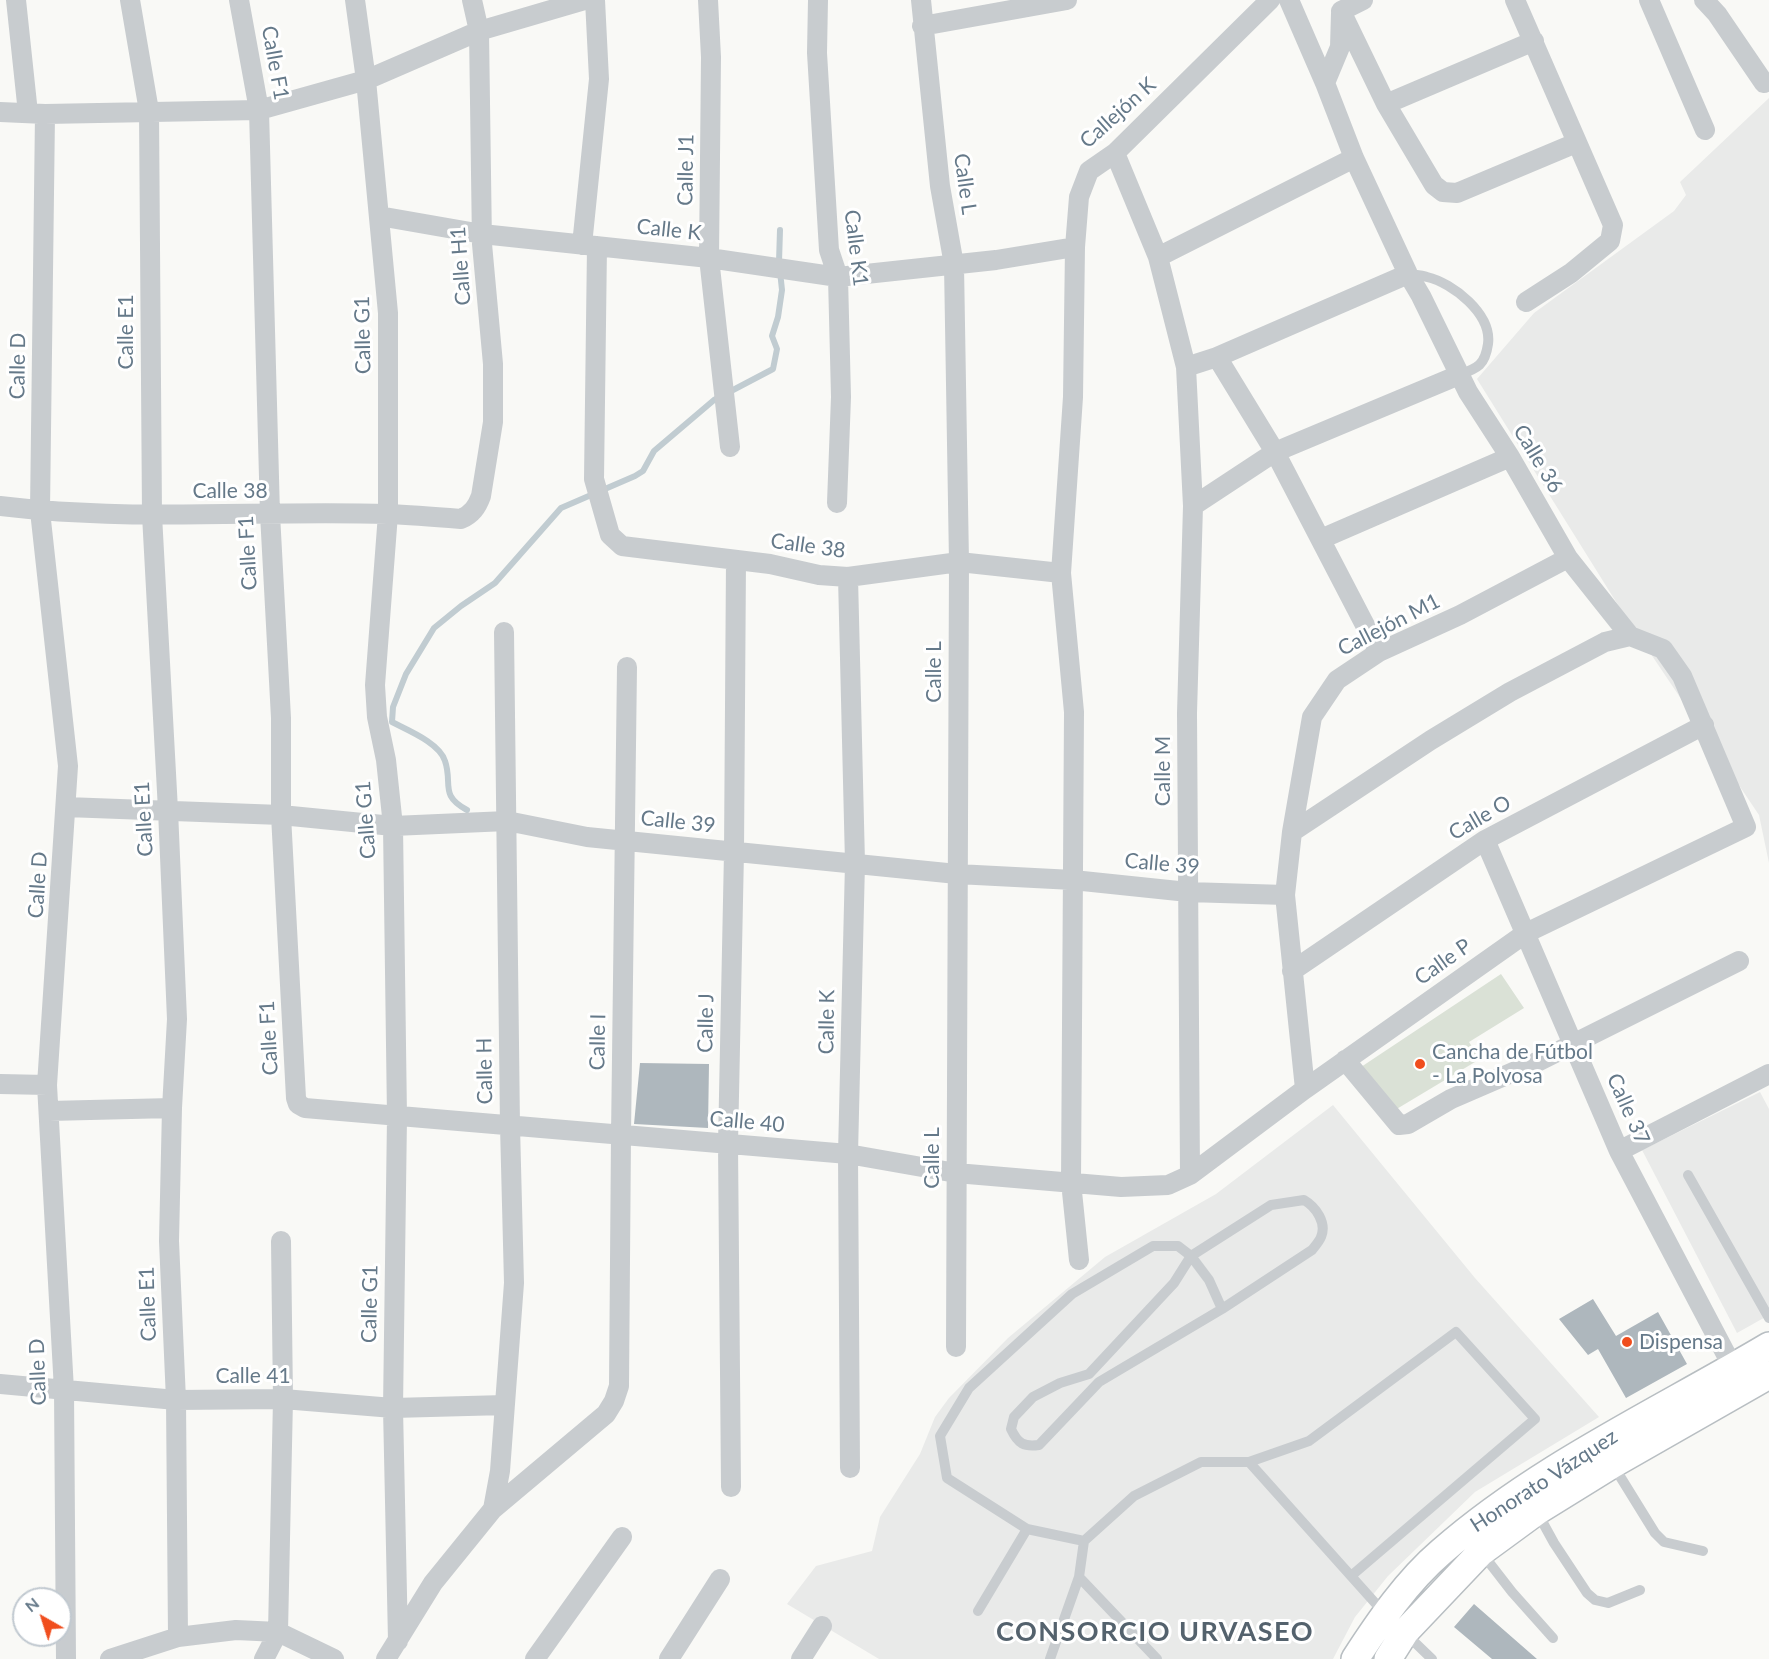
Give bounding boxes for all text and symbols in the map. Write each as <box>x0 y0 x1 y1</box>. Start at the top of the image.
street label: Calle F1 <box>256 24 294 102</box>
street label: Callejón K <box>1075 72 1161 154</box>
street label: Calle J1 <box>673 134 699 206</box>
street label: Calle L <box>948 152 982 216</box>
street label: Calle K1 <box>839 208 873 288</box>
street label: Calle K <box>635 214 703 246</box>
street label: Calle H1 <box>446 226 476 306</box>
street label: Calle E1 <box>113 294 139 370</box>
street label: Calle G1 <box>350 296 376 374</box>
street label: Calle D <box>5 332 31 400</box>
street label: Calle 36 <box>1508 420 1568 498</box>
street label: Calle 38 <box>192 478 268 504</box>
street label: Calle F1 <box>233 515 263 591</box>
street label: Calle 38 <box>769 528 847 564</box>
street label: Callejón M1 <box>1334 589 1444 661</box>
street label: Calle L <box>921 641 947 703</box>
street label: Calle M <box>1150 736 1176 806</box>
street label: Calle G1 <box>351 780 381 860</box>
street label: Calle E1 <box>129 781 159 857</box>
street label: Calle O <box>1444 790 1516 846</box>
street label: Calle 39 <box>639 806 717 838</box>
street label: Calle 39 <box>1123 848 1201 880</box>
street label: Calle D <box>23 851 53 919</box>
street label: Calle P <box>1410 933 1476 991</box>
street label: Calle K <box>814 989 840 1055</box>
street label: Calle J <box>693 993 719 1053</box>
street label: Calle F1 <box>254 1000 284 1076</box>
street label: Calle I <box>585 1013 611 1071</box>
street label: Calle H <box>472 1037 498 1105</box>
place label: Cancha de Fútbol - La Polvosa <box>1432 1039 1593 1089</box>
marker: Cancha de Fútbol - La Polvosa <box>1413 1057 1427 1071</box>
street label: Calle 37 <box>1601 1070 1655 1148</box>
street label: Calle 40 <box>708 1106 786 1138</box>
street label: Calle L <box>919 1127 945 1189</box>
street label: Calle G1 <box>357 1265 383 1343</box>
street label: Calle E1 <box>134 1266 162 1342</box>
place label: Dispensa <box>1639 1329 1723 1355</box>
marker: Dispensa <box>1620 1335 1634 1349</box>
street label: Calle D <box>24 1338 52 1406</box>
street label: Calle 41 <box>215 1363 291 1389</box>
street label: Honorato Vázquez <box>1466 1424 1622 1538</box>
north arrow <box>12 1587 72 1647</box>
text: N <box>21 1593 42 1615</box>
district label: CONSORCIO URVASEO <box>996 1616 1314 1648</box>

